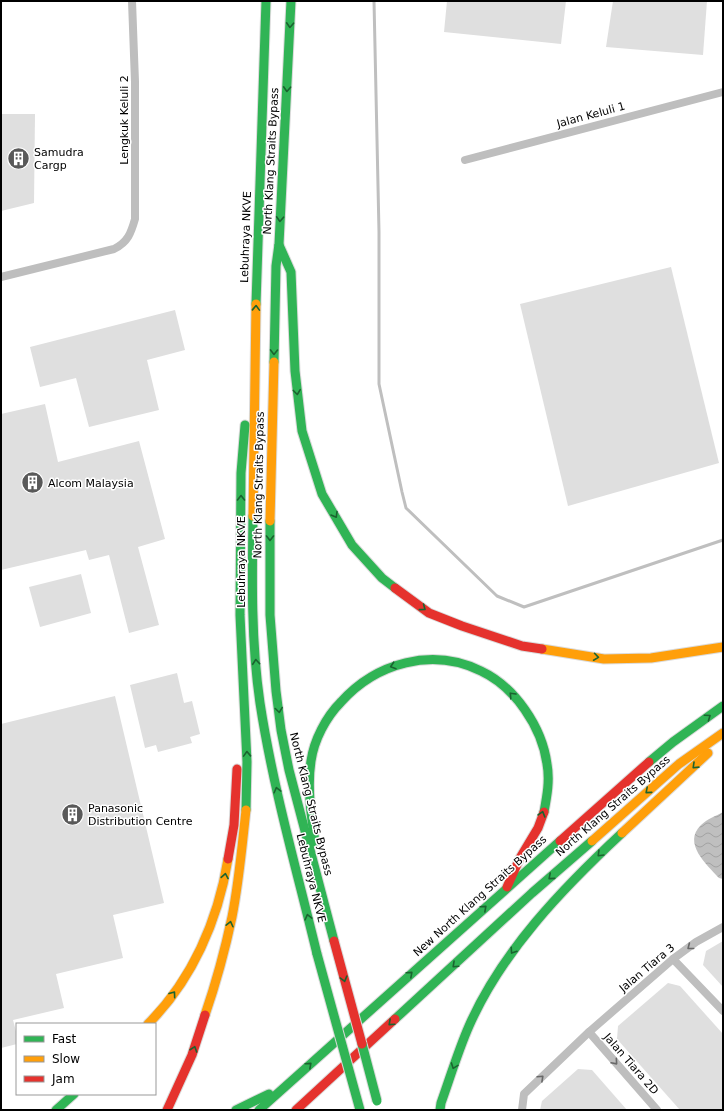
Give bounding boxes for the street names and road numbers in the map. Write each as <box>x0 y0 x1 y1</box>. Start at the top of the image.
street label: Lengkuk Keluli 2 <box>118 75 131 165</box>
street label: North Klang Straits Bypass <box>261 87 281 235</box>
street label: Jalan Keluli 1 <box>554 100 627 131</box>
street label: Lebuhraya NKVE <box>238 191 254 283</box>
street label: North Klang Straits Bypass <box>251 411 267 559</box>
street label: Lebuhraya NKVE <box>235 516 248 608</box>
street label: North Klang Straits Bypass <box>287 731 335 877</box>
street label: North Klang Straits Bypass <box>553 753 673 859</box>
street label: Lebuhraya NKVE <box>294 832 328 924</box>
street label: New North Klang Straits Bypass <box>411 833 549 959</box>
street label: Jalan Tiara 3 <box>616 941 677 996</box>
street label: Jalan Tiara 2D <box>600 1030 661 1097</box>

